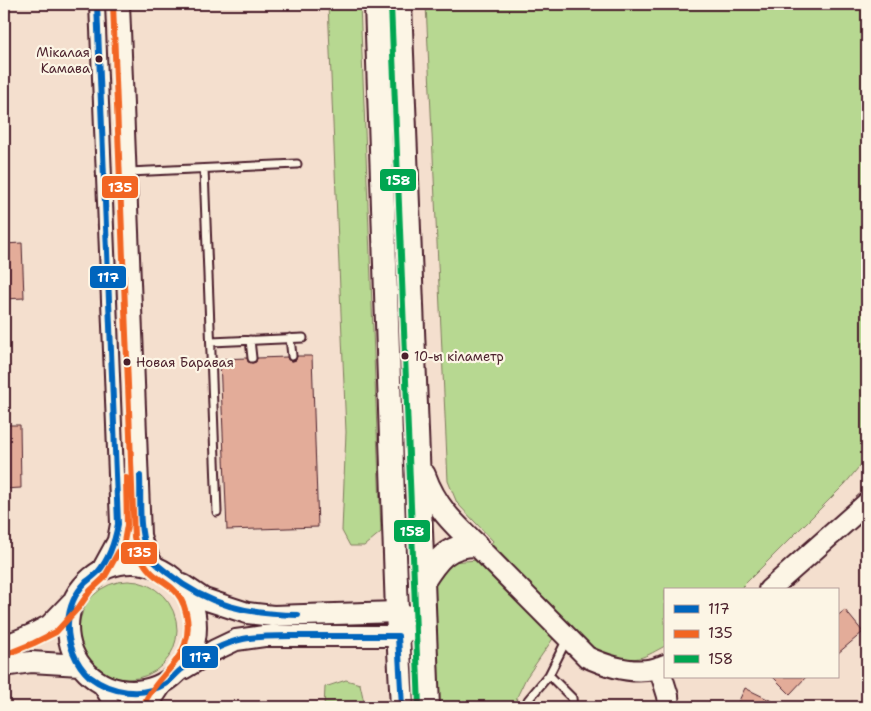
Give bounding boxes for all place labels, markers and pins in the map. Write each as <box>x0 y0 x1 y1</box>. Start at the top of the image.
place label: Мікалая Камава <box>36 44 90 77</box>
marker: Мікалая Камава <box>94 54 104 64</box>
place label: 10-ы кіламетр <box>414 348 504 365</box>
marker: 10-ы кіламетр <box>400 351 410 361</box>
place label: Новая Баравая <box>136 354 234 371</box>
marker: Новая Баравая <box>122 357 132 367</box>

